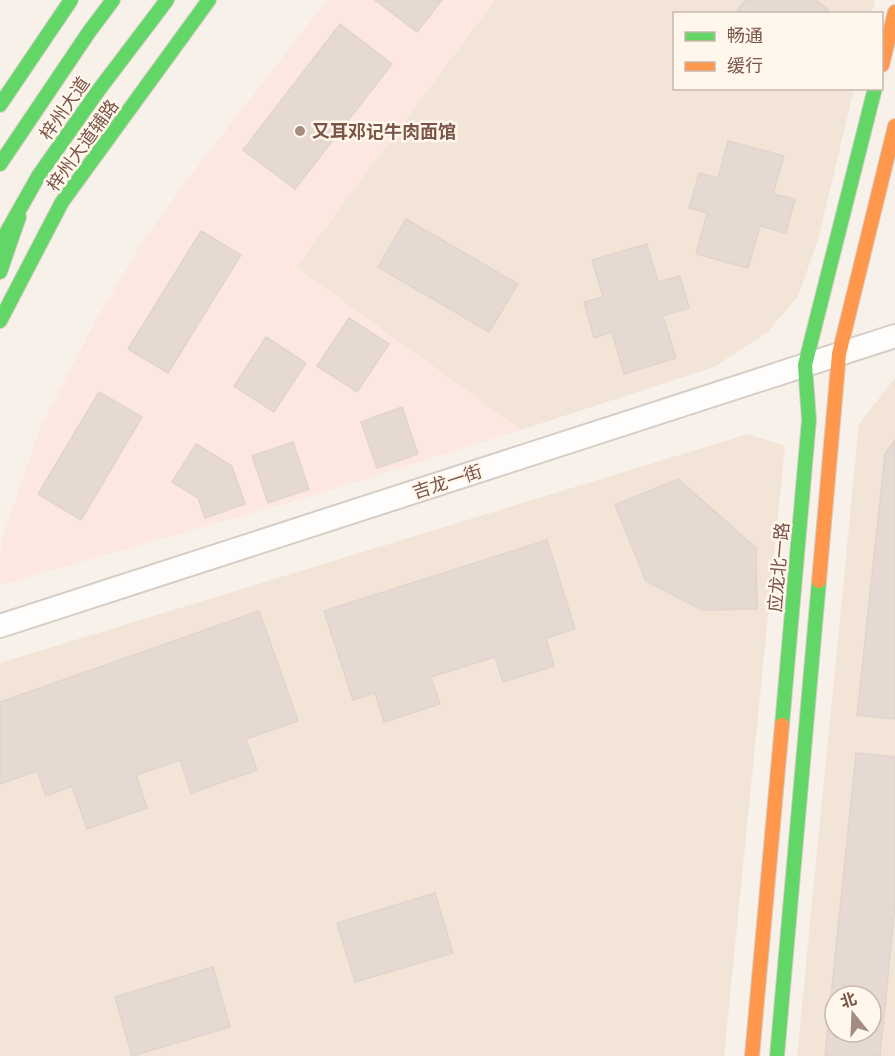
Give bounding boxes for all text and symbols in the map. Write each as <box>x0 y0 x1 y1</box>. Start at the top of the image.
legend <box>673 12 883 90</box>
text: 畅通 <box>727 24 763 46</box>
text: 缓行 <box>727 54 763 76</box>
street label: 梓州大道 <box>34 72 94 144</box>
street label: 梓州大道辅路 <box>41 95 123 195</box>
place label: 又耳邓记牛肉面馆 <box>312 120 456 142</box>
marker: 又耳邓记牛肉面馆 <box>293 124 307 138</box>
street label: 吉龙一街 <box>409 459 485 503</box>
street label: 应龙北一路 <box>763 521 793 613</box>
north arrow <box>823 984 883 1044</box>
text: 北 <box>838 988 859 1011</box>

